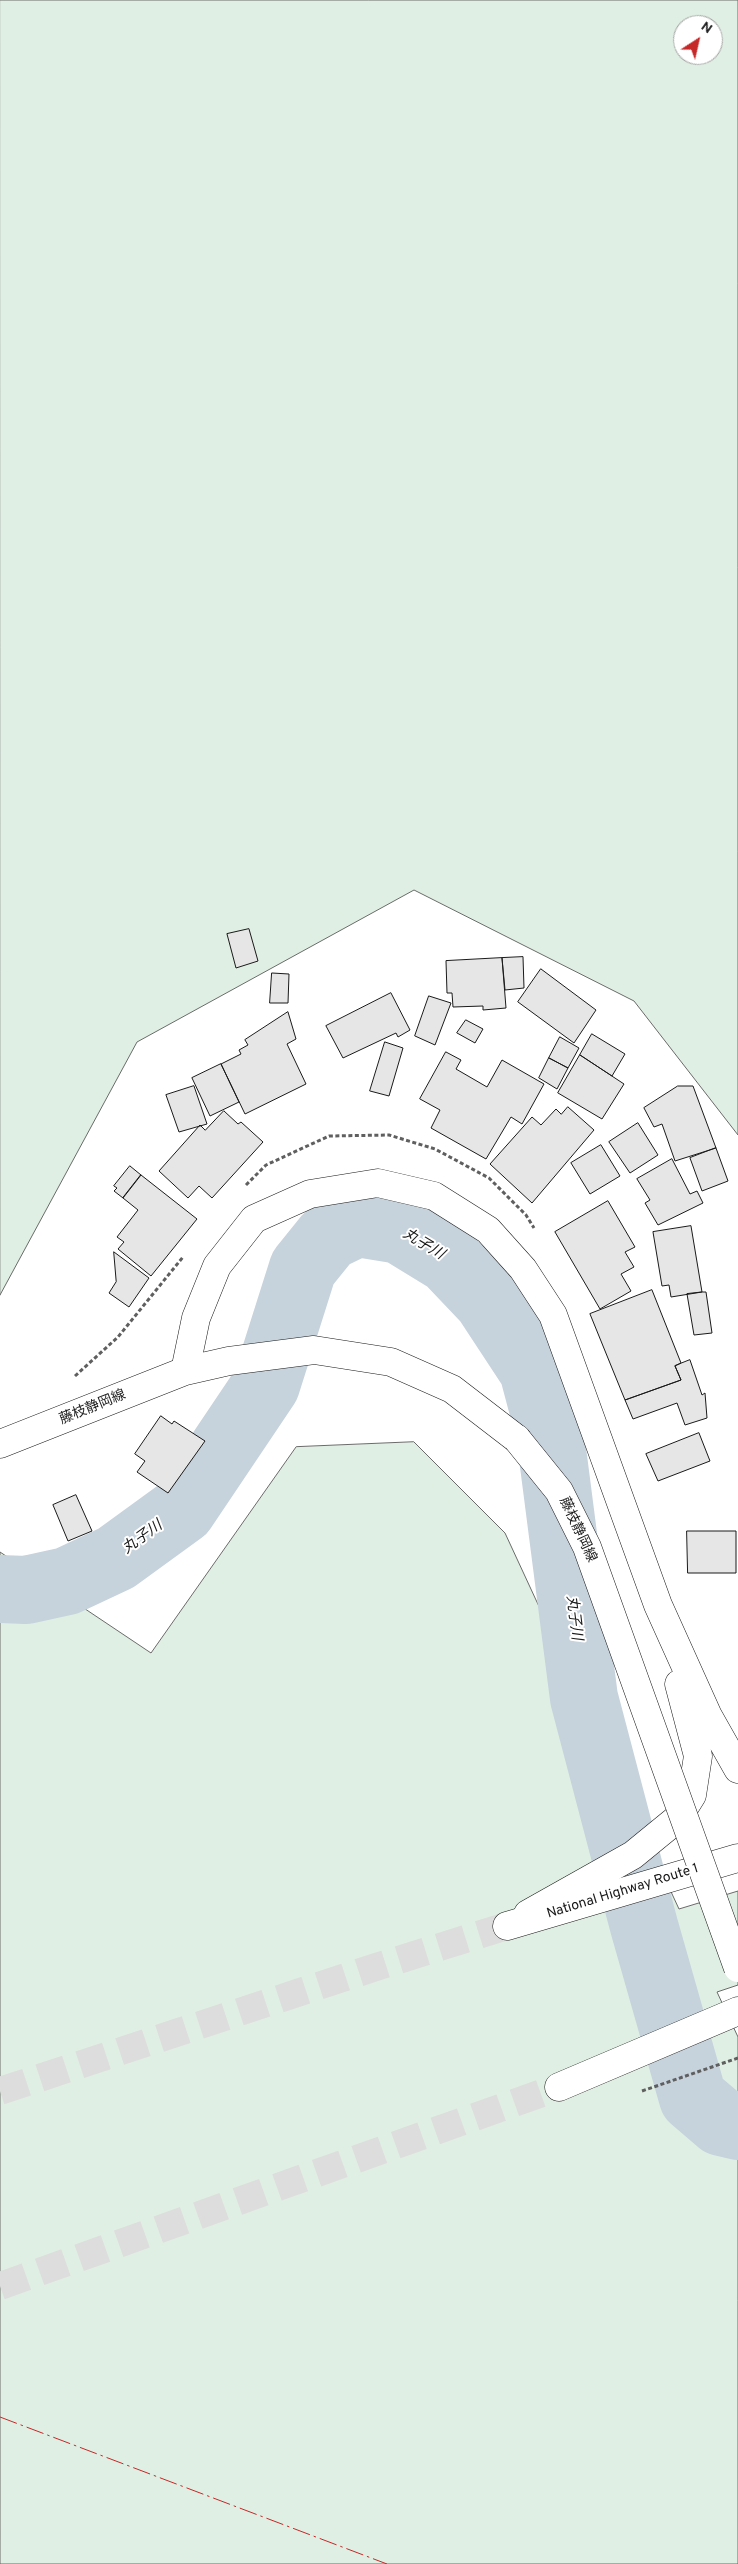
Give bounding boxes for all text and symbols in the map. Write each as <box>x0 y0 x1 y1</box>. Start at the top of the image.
north arrow <box>673 15 723 65</box>
text: N <box>697 18 715 38</box>
water label: 丸子川 <box>399 1226 447 1264</box>
street label: 藤枝静岡線 <box>57 1387 129 1429</box>
street label: 藤枝静岡線 <box>555 1495 599 1565</box>
water label: 丸子川 <box>120 1517 166 1559</box>
water label: 丸子川 <box>561 1595 585 1641</box>
street label: National Highway Route 1 <box>545 1861 701 1923</box>

